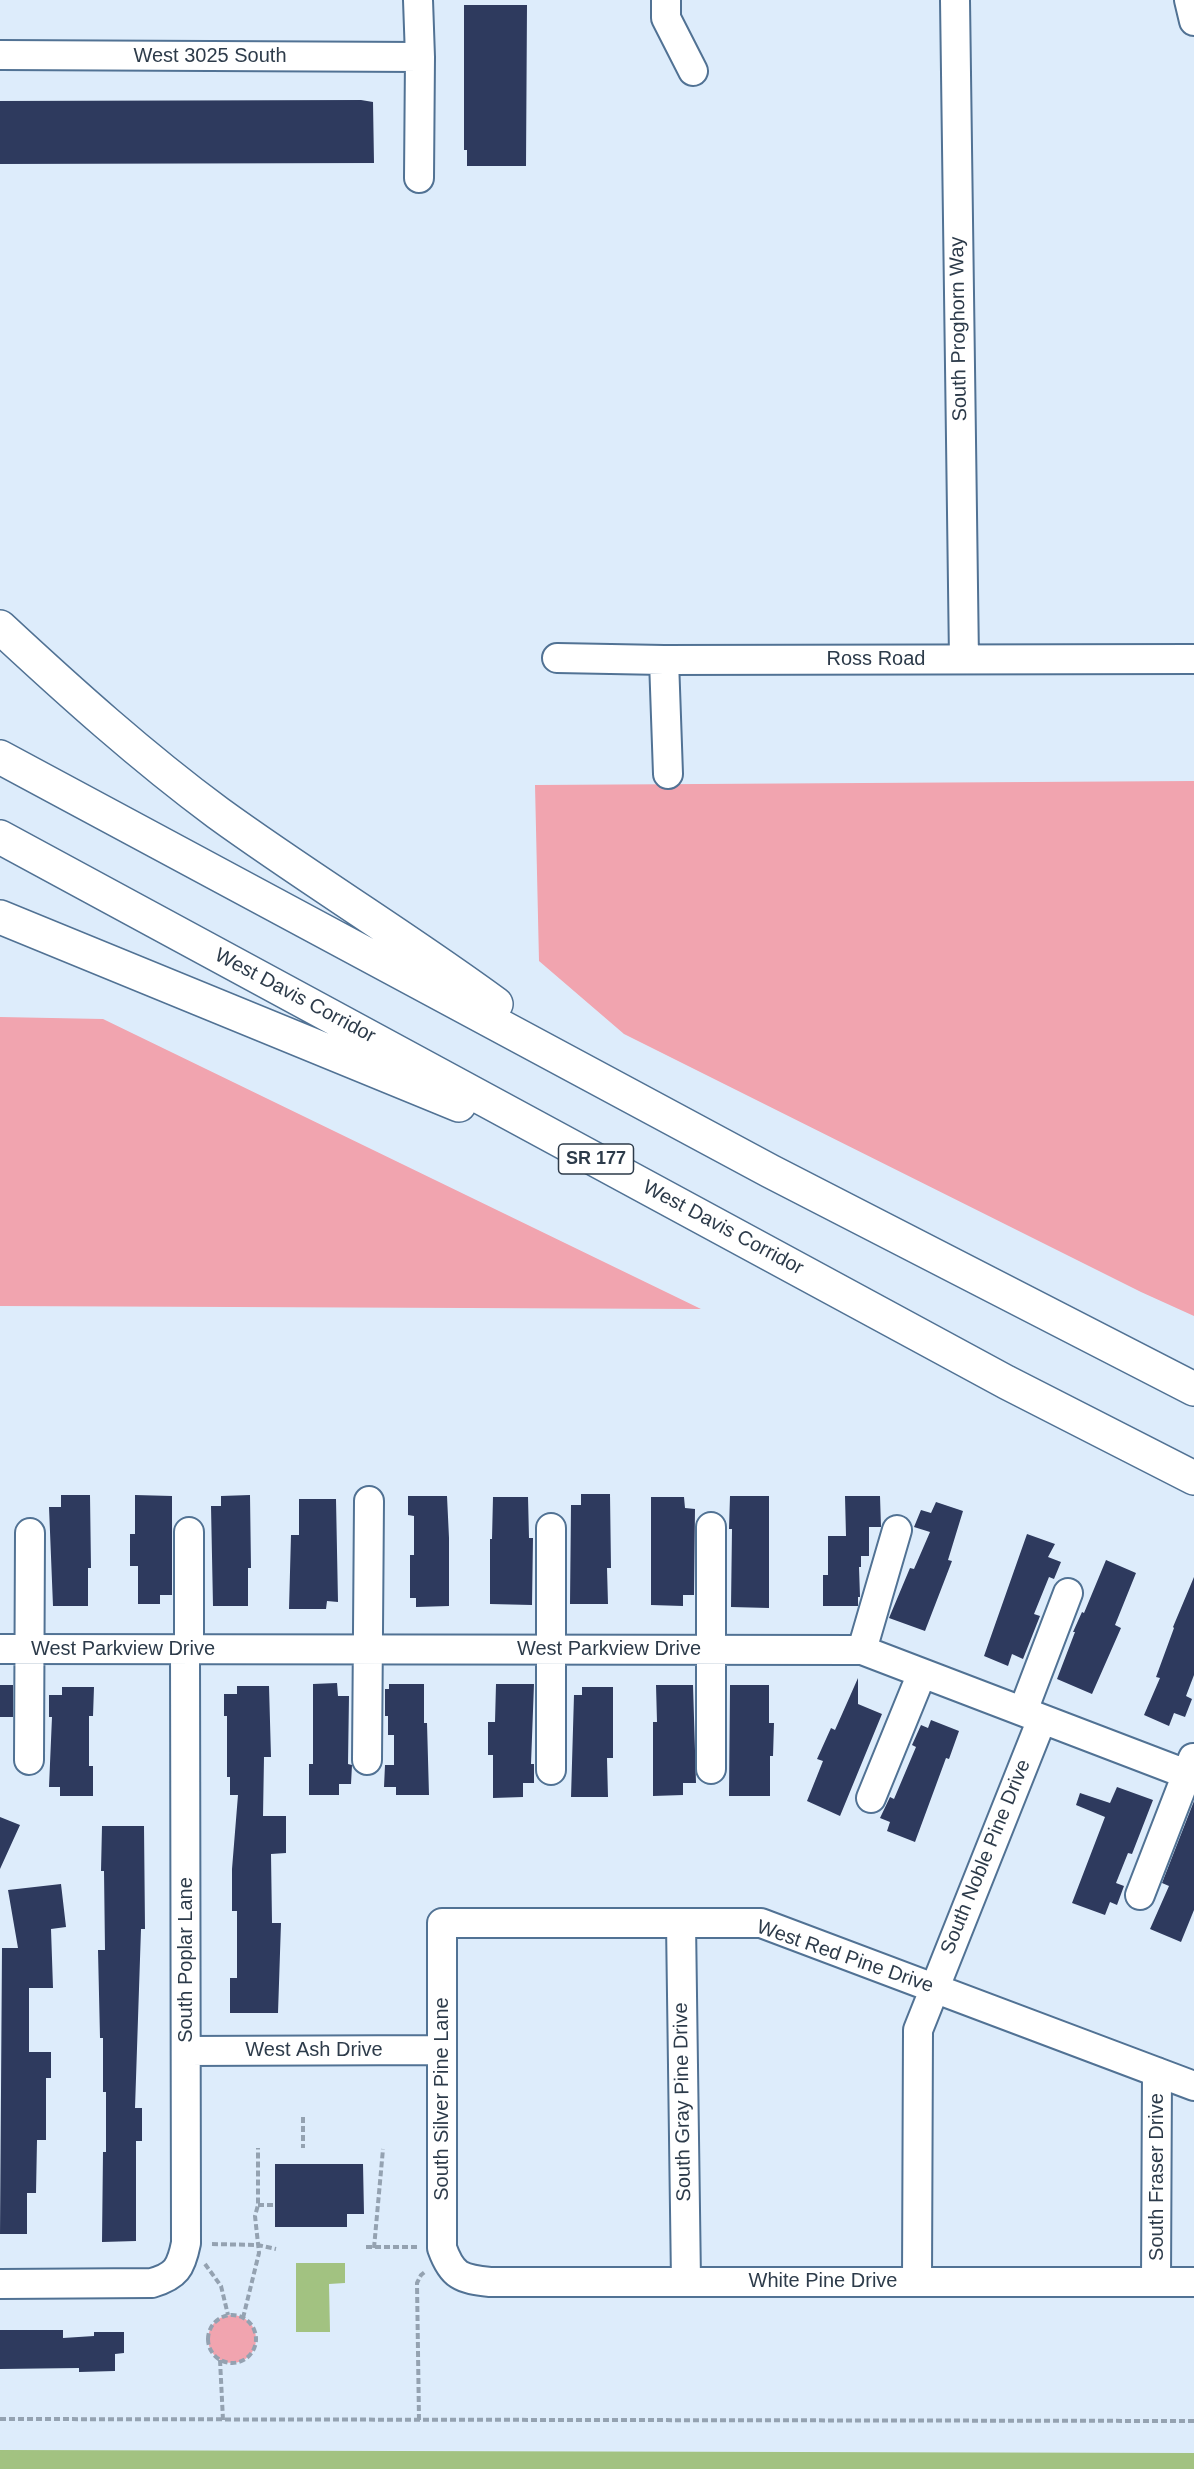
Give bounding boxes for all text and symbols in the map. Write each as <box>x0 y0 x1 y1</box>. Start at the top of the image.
street label: West 3025 South <box>133 44 287 68</box>
street label: South Proghorn Way <box>945 236 973 422</box>
street label: Ross Road <box>827 647 925 671</box>
street label: West Davis Corridor <box>211 943 379 1049</box>
road number: SR 177 <box>558 1144 634 1174</box>
street label: West Davis Corridor <box>639 1175 807 1281</box>
street label: West Parkview Drive <box>31 1637 215 1661</box>
street label: West Parkview Drive <box>517 1637 701 1661</box>
street label: South Noble Pine Drive <box>936 1756 1036 1958</box>
street label: South Poplar Lane <box>174 1877 198 2043</box>
street label: West Red Pine Drive <box>754 1915 936 1999</box>
street label: South Silver Pine Lane <box>430 1997 454 2201</box>
street label: South Gray Pine Drive <box>669 2002 697 2202</box>
street label: West Ash Drive <box>245 2038 383 2062</box>
street label: South Fraser Drive <box>1145 2093 1169 2261</box>
street label: White Pine Drive <box>749 2269 897 2293</box>

